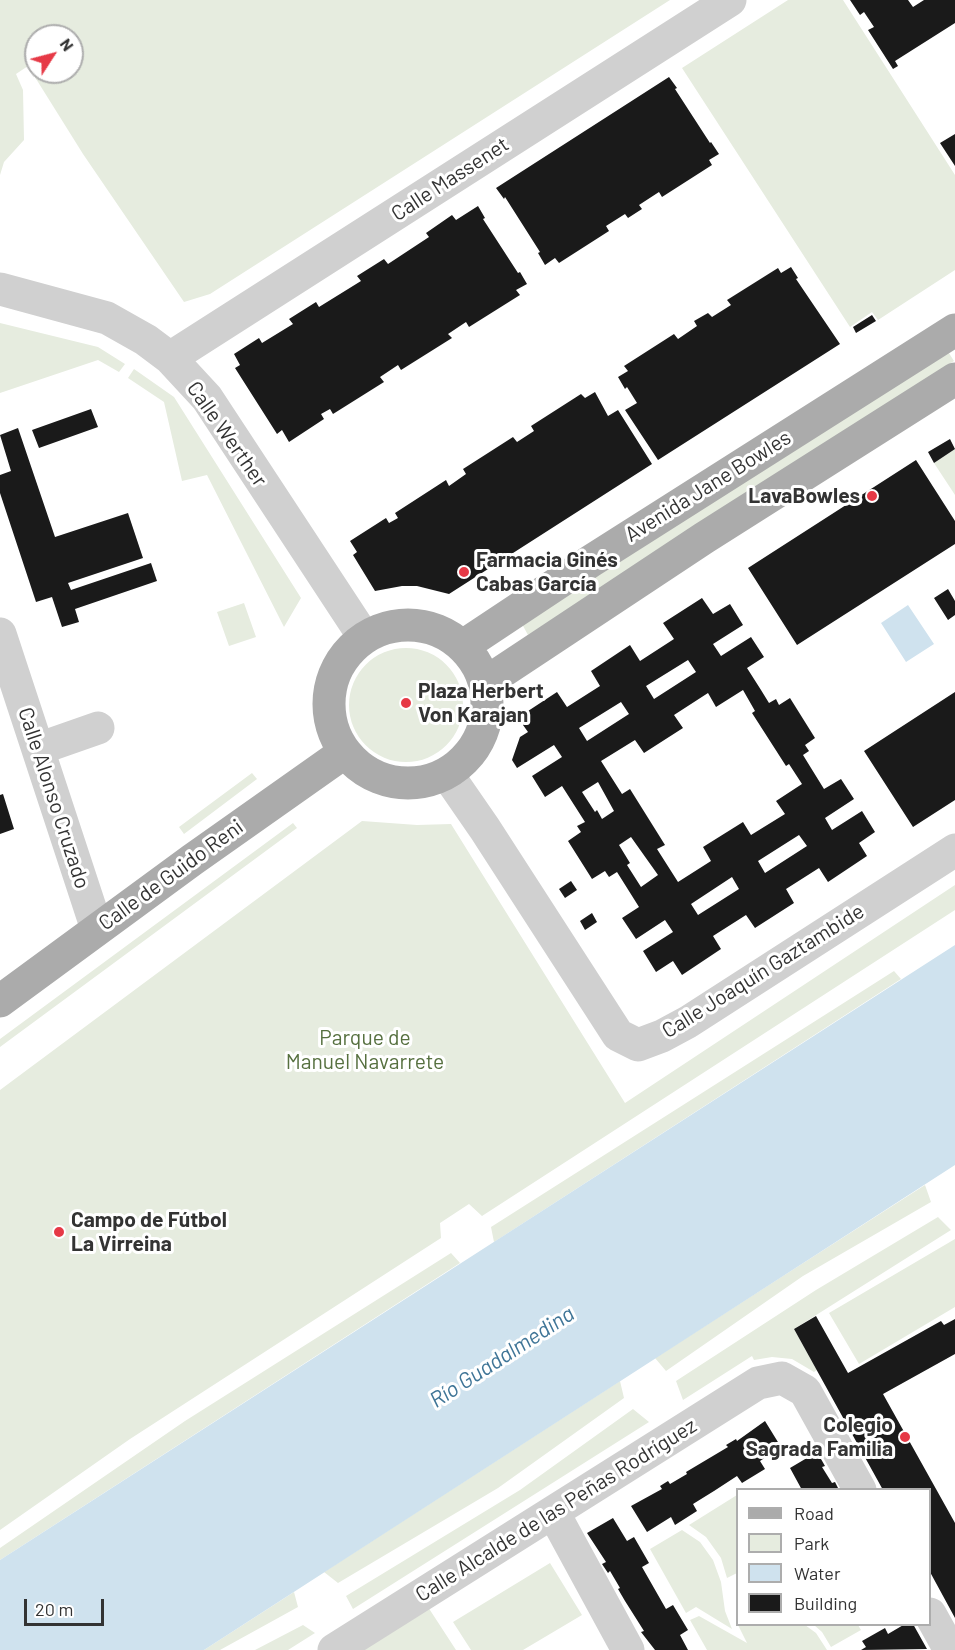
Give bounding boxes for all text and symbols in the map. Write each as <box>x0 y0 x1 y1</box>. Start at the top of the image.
north arrow <box>24 24 84 84</box>
text: N <box>57 34 78 54</box>
street label: Calle Massenet <box>386 132 514 226</box>
street label: Calle Werther <box>182 377 272 491</box>
street label: Avenida Jane Bowles <box>620 425 796 547</box>
place label: LavaBowles <box>748 483 860 509</box>
marker: LavaBowles <box>865 489 879 503</box>
place label: Farmacia Ginés Cabas García <box>476 547 618 597</box>
marker: Farmacia Ginés Cabas García <box>457 565 471 579</box>
place label: Plaza Herbert Von Karajan <box>418 678 544 728</box>
marker: Plaza Herbert Von Karajan <box>399 696 413 710</box>
street label: Calle Alonso Cruzado <box>13 704 95 892</box>
street label: Calle de Guido Reni <box>94 814 248 936</box>
street label: Calle Joaquín Gaztambide <box>657 898 869 1044</box>
park label: Parque de Manuel Navarrete <box>286 1025 444 1075</box>
place label: Campo de Fútbol La Virreina <box>71 1207 227 1257</box>
marker: Campo de Fútbol La Virreina <box>52 1225 66 1239</box>
water label: Río Guadalmedina <box>425 1300 579 1414</box>
place label: Colegio Sagrada Familia <box>745 1412 893 1462</box>
street label: Calle Alcalde de las Peñas Rodríguez <box>411 1413 701 1607</box>
marker: Colegio Sagrada Familia <box>898 1430 912 1444</box>
legend <box>736 1488 931 1626</box>
text: Road <box>794 1502 834 1524</box>
text: Park <box>794 1532 829 1554</box>
text: Water <box>794 1562 841 1584</box>
scale bar <box>27 1587 106 1625</box>
text: Building <box>794 1592 857 1614</box>
text: 20 m <box>35 1598 73 1620</box>

